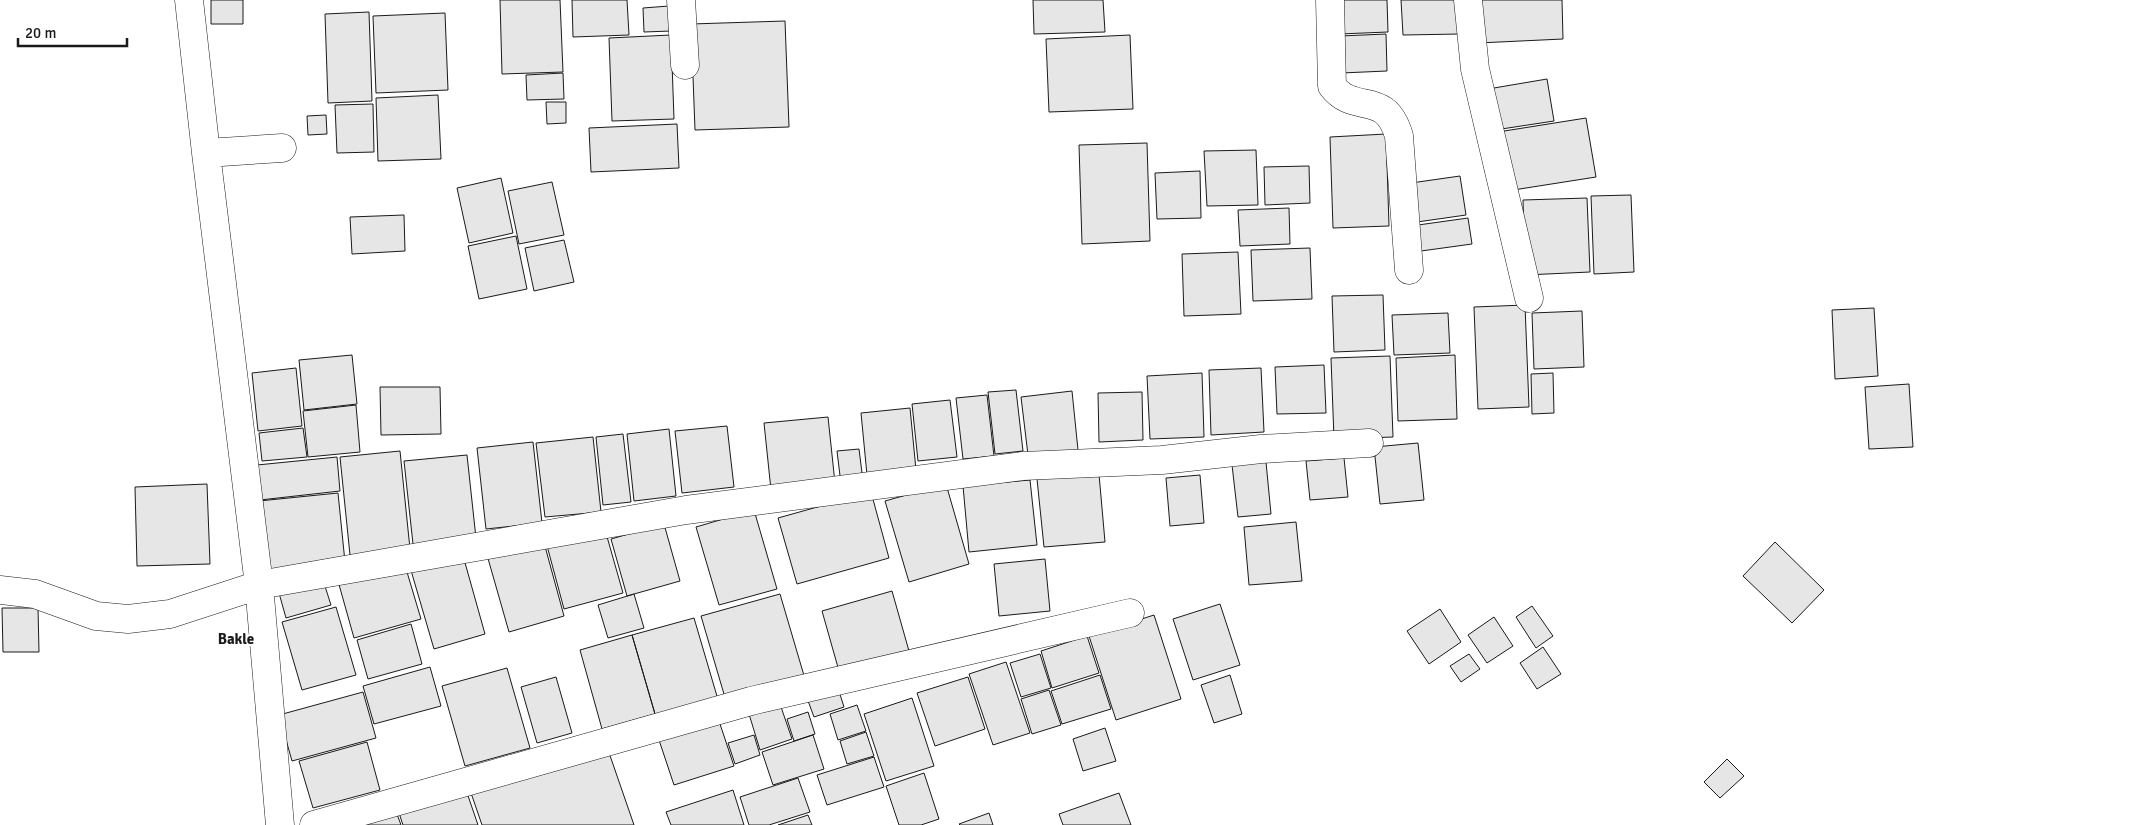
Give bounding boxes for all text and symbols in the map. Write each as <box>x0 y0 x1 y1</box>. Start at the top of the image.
scale bar <box>18 15 126 47</box>
text: 20 m <box>25 24 56 42</box>
district label: Bakle <box>218 630 254 648</box>

